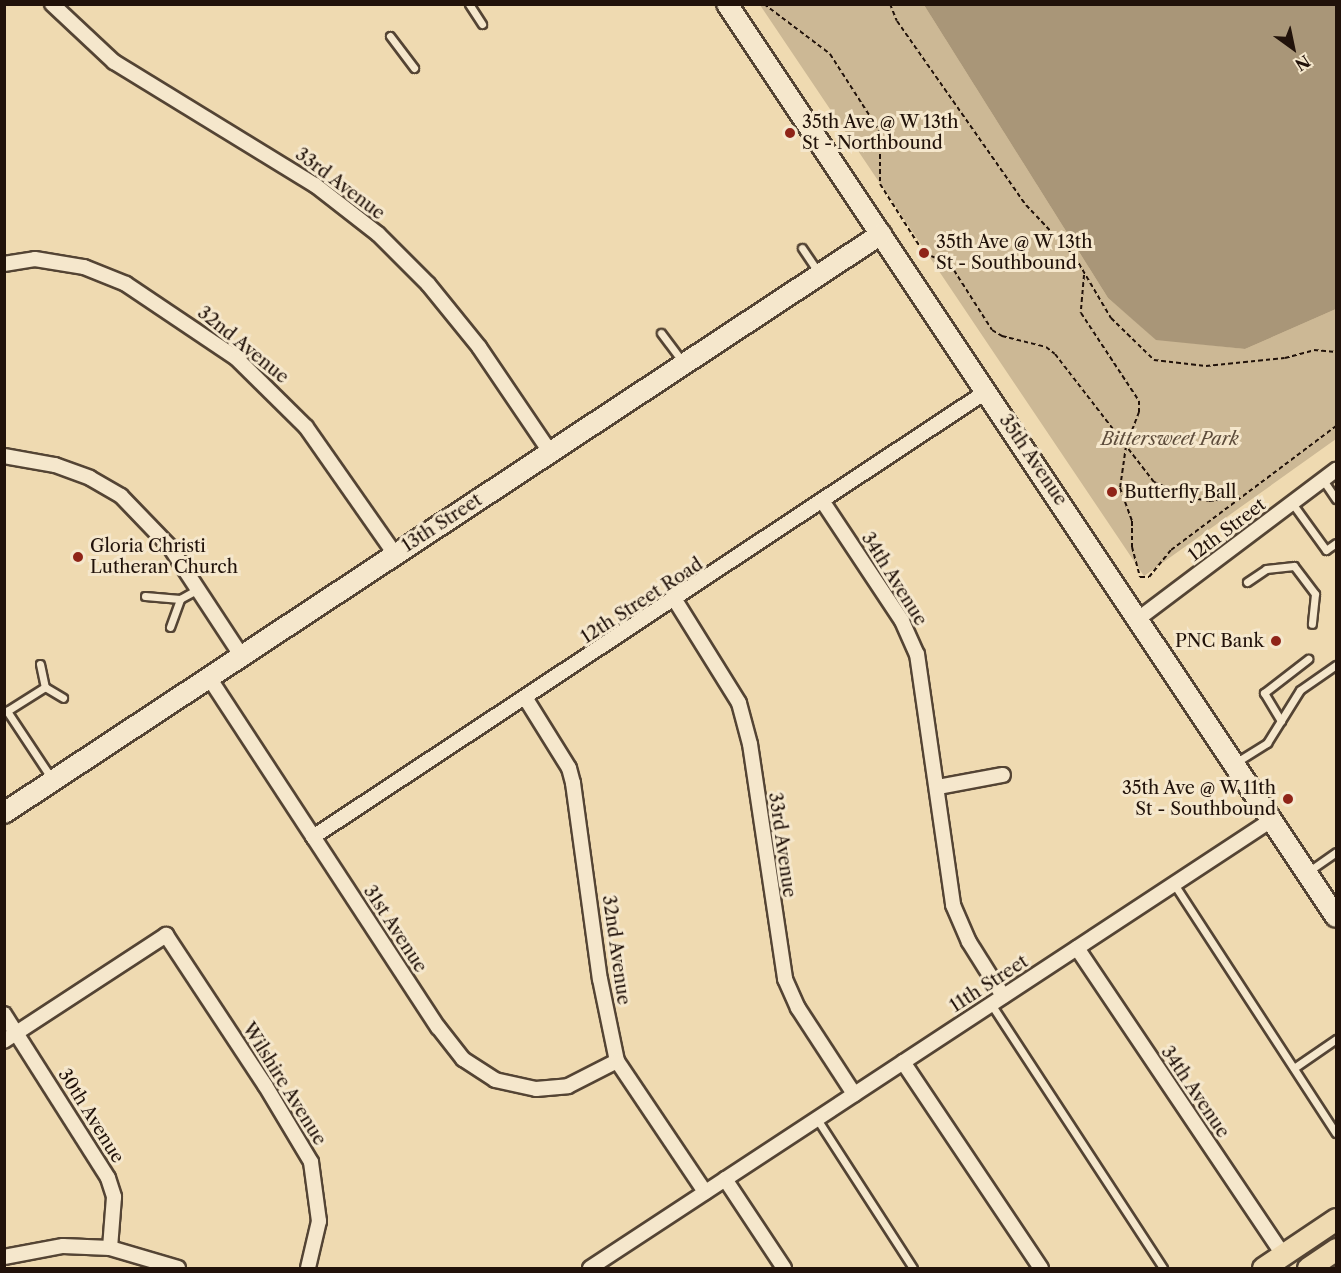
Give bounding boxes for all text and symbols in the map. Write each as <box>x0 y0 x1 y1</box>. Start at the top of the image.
north arrow <box>1263 18 1323 78</box>
text: N <box>1292 51 1314 75</box>
place label: 35th Ave @ W 13th St - Northbound <box>802 112 961 154</box>
marker: 35th Ave @ W 13th St - Northbound <box>783 126 797 140</box>
street label: 33rd Avenue <box>291 143 389 225</box>
place label: 35th Ave @ W 13th St - Southbound <box>936 232 1095 274</box>
marker: 35th Ave @ W 13th St - Southbound <box>917 246 931 260</box>
street label: 32nd Avenue <box>193 302 293 388</box>
street label: 35th Avenue <box>994 410 1072 510</box>
park label: Bittersweet Park <box>1101 428 1239 450</box>
place label: Butterfly Ball <box>1124 481 1237 503</box>
marker: Butterfly Ball <box>1105 485 1119 499</box>
street label: 13th Street <box>398 489 486 557</box>
street label: 12th Street <box>1184 494 1270 566</box>
street label: 34th Avenue <box>857 528 931 630</box>
place label: Gloria Christi Lutheran Church <box>90 536 238 578</box>
marker: Gloria Christi Lutheran Church <box>71 550 85 564</box>
street label: 12th Street Road <box>577 554 707 648</box>
place label: PNC Bank <box>1175 630 1264 652</box>
marker: PNC Bank <box>1269 634 1283 648</box>
place label: 35th Ave @ W 11th St - Southbound <box>1120 778 1276 820</box>
street label: 33rd Avenue <box>764 791 800 899</box>
marker: 35th Ave @ W 11th St - Southbound <box>1281 792 1295 806</box>
street label: 31st Avenue <box>359 881 431 977</box>
street label: 32nd Avenue <box>598 893 634 1007</box>
street label: 11th Street <box>946 951 1032 1017</box>
street label: Wilshire Avenue <box>237 1018 331 1150</box>
street label: 34th Avenue <box>1156 1042 1234 1142</box>
street label: 30th Avenue <box>53 1065 129 1167</box>

